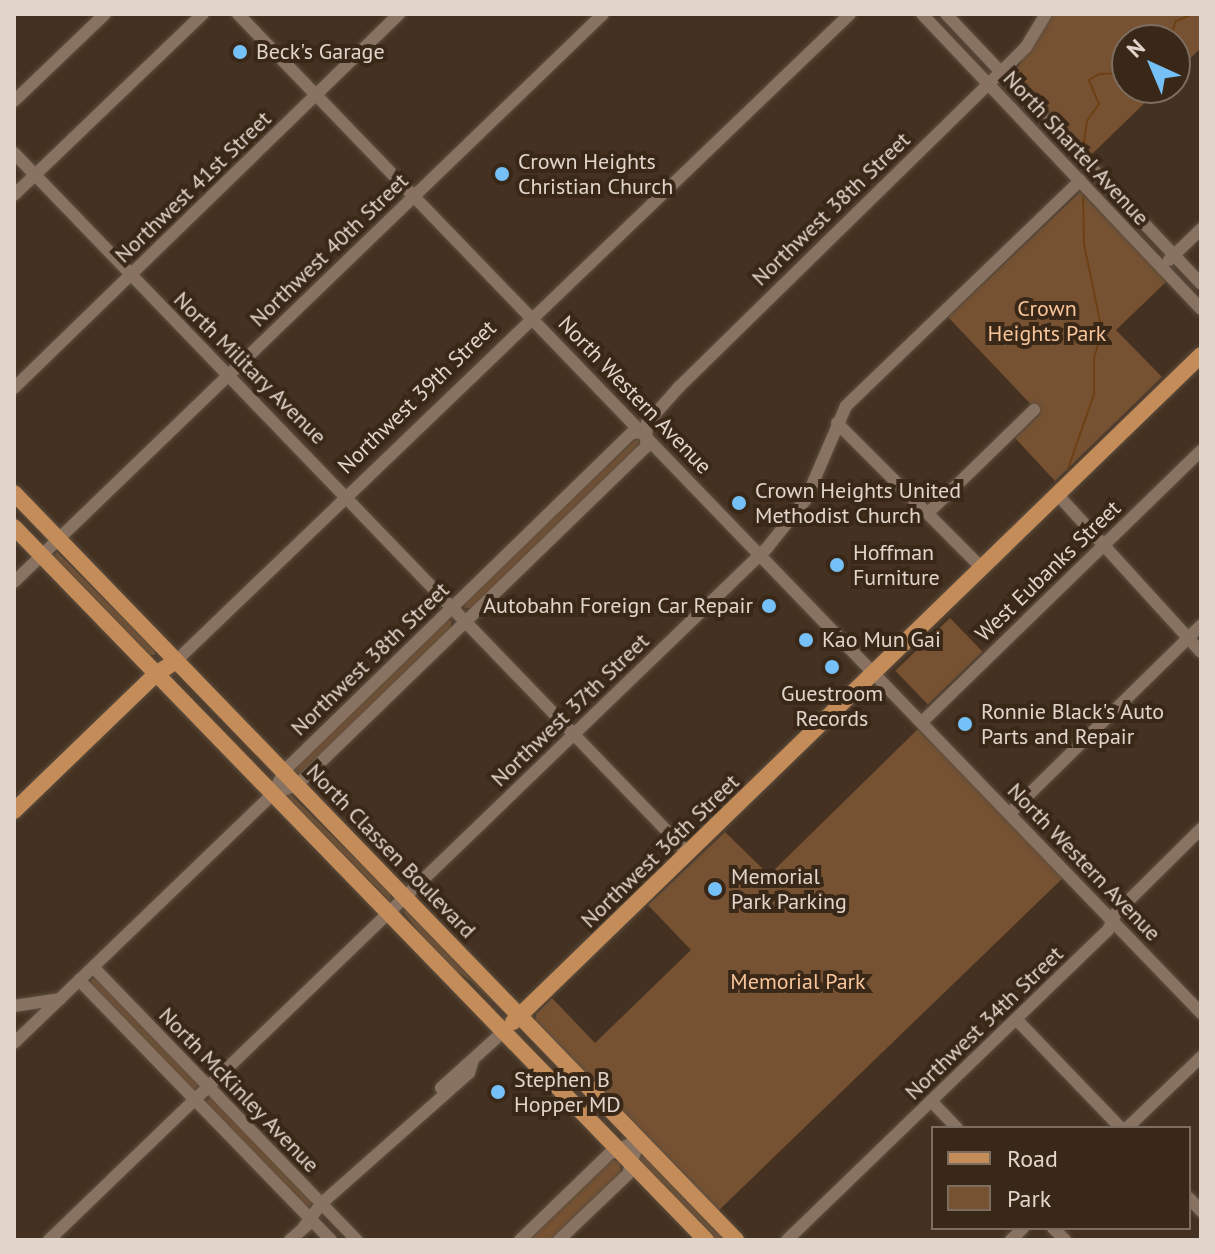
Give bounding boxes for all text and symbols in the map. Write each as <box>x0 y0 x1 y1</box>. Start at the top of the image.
north arrow <box>1111 24 1191 104</box>
text: N <box>1121 33 1151 63</box>
place label: Beck's Garage <box>256 39 385 65</box>
marker: Beck's Garage <box>231 43 249 61</box>
street label: North Shartel Avenue <box>997 65 1155 231</box>
street label: Northwest 41st Street <box>109 106 277 268</box>
street label: Northwest 38th Street <box>746 127 916 291</box>
place label: Crown Heights Christian Church <box>518 148 673 200</box>
marker: Crown Heights Christian Church <box>493 165 511 183</box>
street label: Northwest 40th Street <box>244 168 414 332</box>
street label: North Military Avenue <box>168 286 332 450</box>
park label: Crown Heights Park <box>988 295 1106 346</box>
street label: North Western Avenue <box>552 310 718 480</box>
street label: Northwest 39th Street <box>332 315 502 479</box>
place label: Crown Heights United Methodist Church <box>755 477 961 528</box>
marker: Crown Heights United Methodist Church <box>730 494 748 512</box>
street label: West Eubanks Street <box>970 495 1126 647</box>
place label: Hoffman Furniture <box>853 539 940 590</box>
marker: Hoffman Furniture <box>828 556 846 574</box>
street label: Northwest 38th Street <box>285 577 455 741</box>
place label: Autobahn Foreign Car Repair <box>483 593 753 619</box>
marker: Autobahn Foreign Car Repair <box>760 597 778 615</box>
place label: Kao Mun Gai <box>822 627 941 653</box>
street label: Northwest 37th Street <box>486 628 654 792</box>
marker: Kao Mun Gai <box>797 631 815 649</box>
marker: Guestroom Records <box>823 658 841 676</box>
place label: Guestroom Records <box>781 680 883 732</box>
place label: Ronnie Black's Auto Parts and Repair <box>981 698 1165 750</box>
marker: Ronnie Black's Auto Parts and Repair <box>956 715 974 733</box>
street label: North Classen Boulevard <box>301 758 481 944</box>
street label: Northwest 36th Street <box>575 769 745 933</box>
street label: North Western Avenue <box>1001 777 1167 947</box>
place label: Memorial Park Parking <box>731 863 848 914</box>
marker: Memorial Park Parking <box>706 880 724 898</box>
street label: Northwest 34th Street <box>899 941 1069 1105</box>
park label: Memorial Park <box>730 969 866 995</box>
street label: North McKinley Avenue <box>153 1001 325 1179</box>
place label: Stephen B Hopper MD <box>514 1066 621 1118</box>
marker: Stephen B Hopper MD <box>489 1083 507 1101</box>
legend <box>931 1126 1191 1230</box>
text: Road <box>1007 1143 1058 1174</box>
text: Park <box>1007 1183 1051 1214</box>

